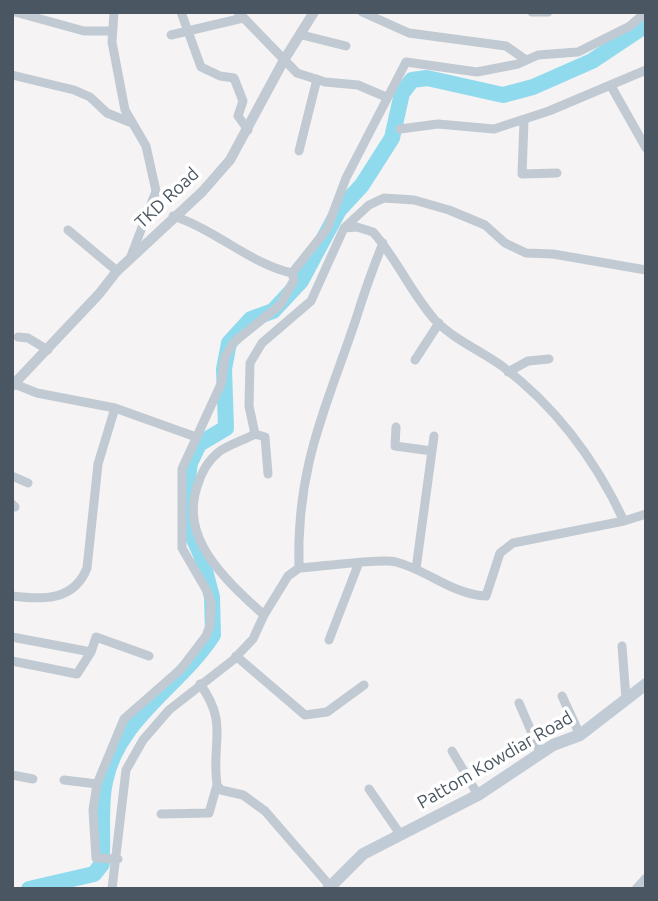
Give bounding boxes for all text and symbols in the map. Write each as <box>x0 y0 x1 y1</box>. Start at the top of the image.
street label: TKD Road <box>131 163 203 233</box>
street label: Pattom Kowdiar Road <box>413 707 577 813</box>

